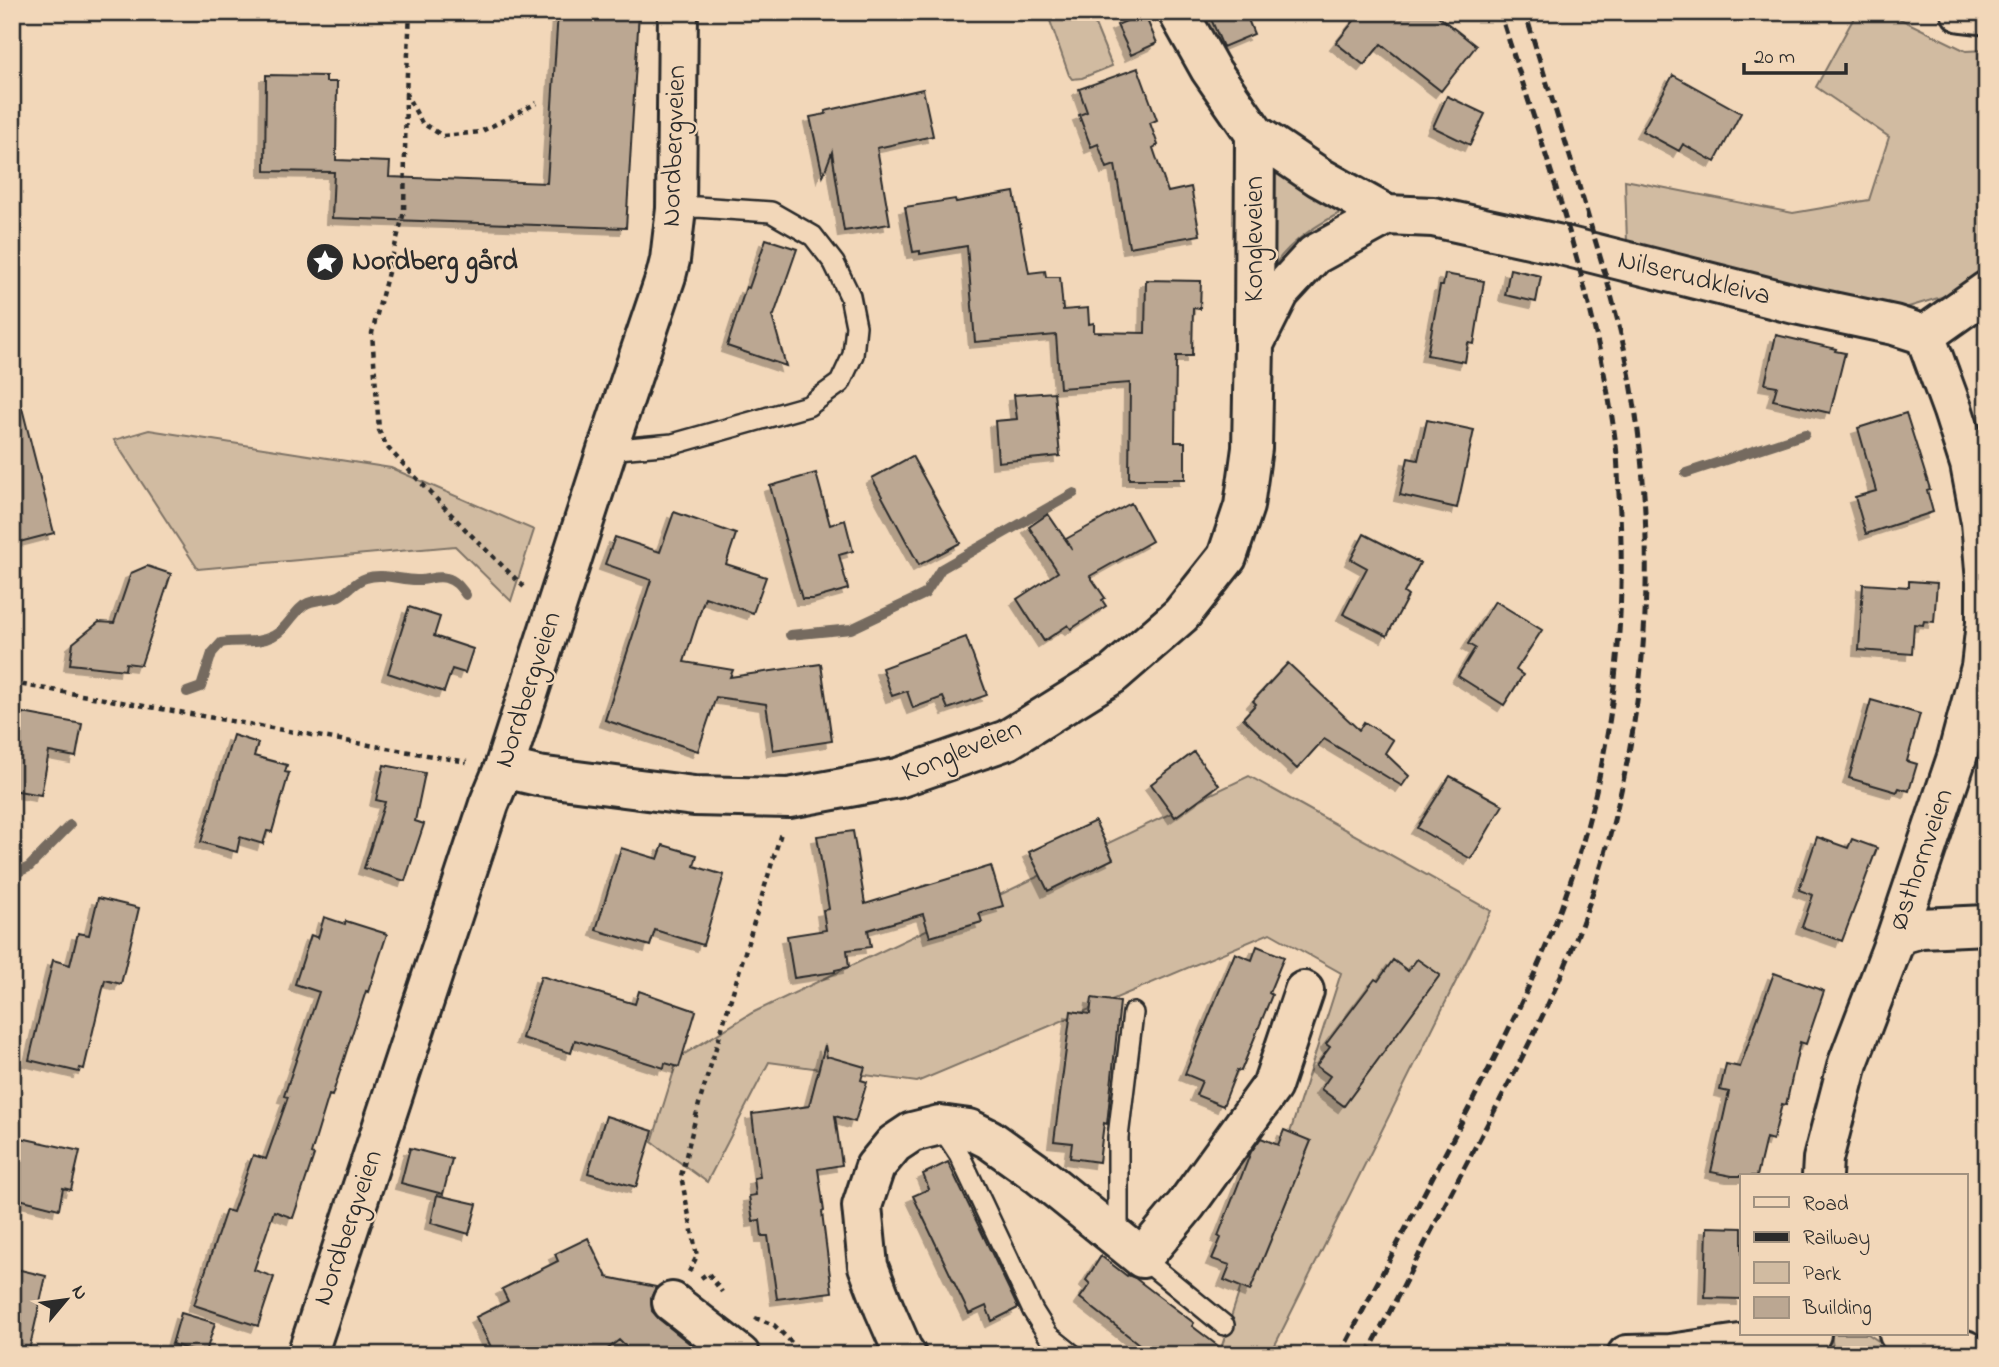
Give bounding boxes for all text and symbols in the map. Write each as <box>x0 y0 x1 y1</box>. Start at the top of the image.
scale bar <box>1744 32 1845 76</box>
text: 20 m <box>1754 43 1795 73</box>
street label: Nordbergveien <box>652 64 698 228</box>
street label: Kongleveien <box>1235 176 1276 302</box>
street label: Nilserudkleiva <box>1613 240 1775 318</box>
place icon: Nordberg gård <box>304 241 346 283</box>
place label: Nordberg gård <box>352 242 518 284</box>
street label: Nordbergveien <box>484 607 574 773</box>
street label: Kongleveien <box>896 709 1028 795</box>
street label: Østhornveien <box>1879 783 1965 937</box>
street label: Nordbergveien <box>303 1145 395 1311</box>
legend <box>1740 1174 1968 1336</box>
text: Road <box>1803 1190 1849 1220</box>
text: Railway <box>1803 1224 1870 1256</box>
text: Park <box>1803 1260 1842 1290</box>
north arrow <box>32 1266 102 1336</box>
text: N <box>64 1281 94 1305</box>
text: Building <box>1802 1294 1872 1326</box>

